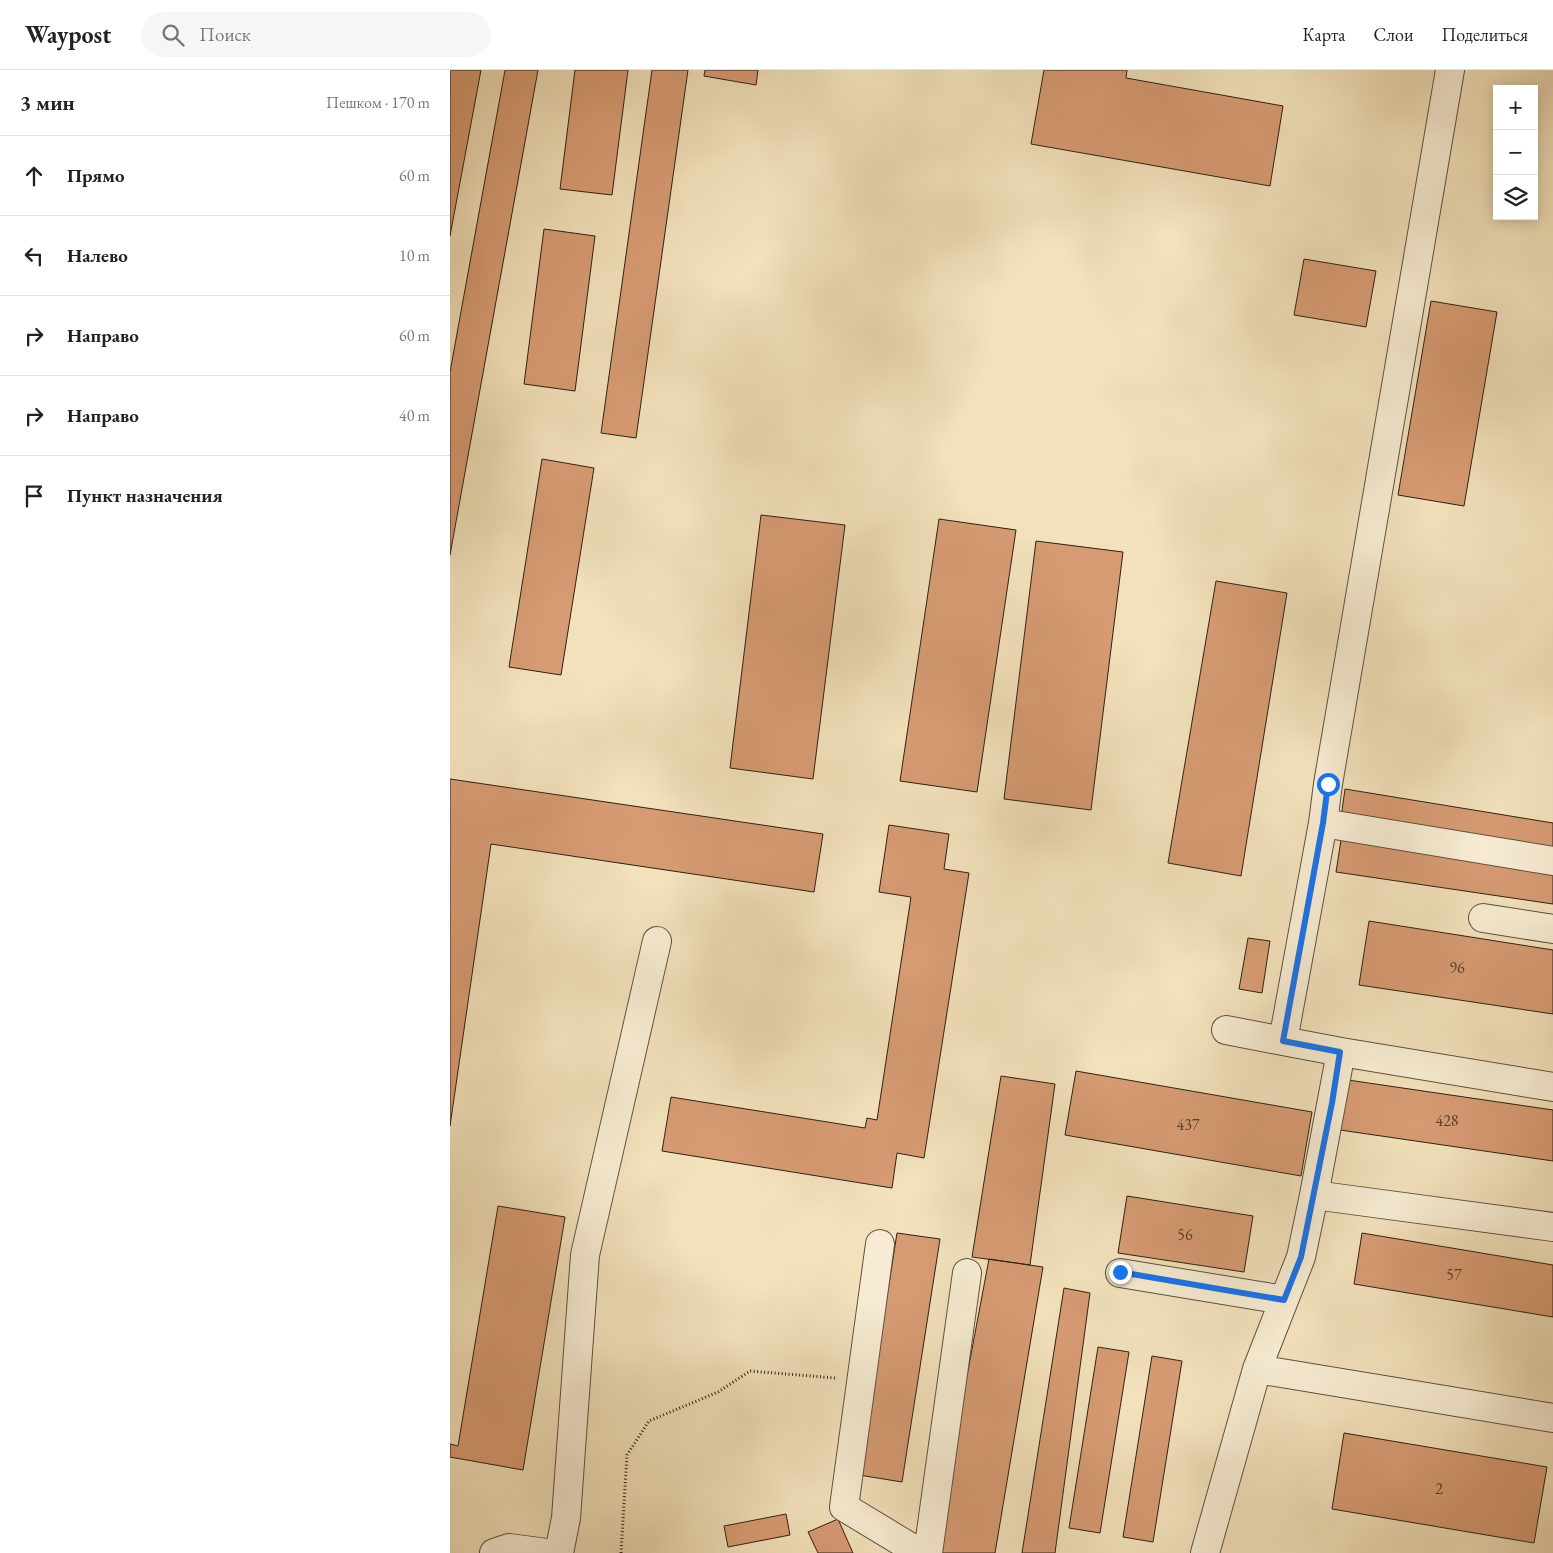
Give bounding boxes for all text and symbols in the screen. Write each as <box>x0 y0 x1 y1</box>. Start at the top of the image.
search box <box>141 12 491 57</box>
text: Waypost <box>25 19 111 50</box>
icon: search <box>159 21 187 49</box>
text: Поиск <box>199 22 251 47</box>
text: Карта <box>1303 23 1346 46</box>
text: Слои <box>1374 23 1413 46</box>
text: Поделиться <box>1441 23 1528 46</box>
map controls <box>1493 85 1538 220</box>
button: + <box>1493 85 1538 130</box>
text: 3 мин <box>20 89 75 116</box>
text: Пешком · 170 m <box>326 92 430 113</box>
button: − <box>1493 130 1538 175</box>
icon: ahead <box>20 162 48 190</box>
text: Прямо <box>67 163 125 188</box>
text: 60 m <box>399 165 430 186</box>
button: layers <box>1493 175 1538 220</box>
icon: left <box>20 242 48 270</box>
text: Налево <box>67 243 128 268</box>
text: 10 m <box>399 245 430 266</box>
icon: right <box>20 322 48 350</box>
text: Направо <box>67 323 139 348</box>
text: 60 m <box>399 325 430 346</box>
icon: right <box>20 402 48 430</box>
text: Направо <box>67 403 139 428</box>
text: 40 m <box>399 405 430 426</box>
icon: arrive <box>20 482 48 510</box>
text: Пункт назначения <box>67 483 223 508</box>
route start <box>1317 773 1340 796</box>
house number: 96 <box>1449 957 1465 978</box>
house number: 428 <box>1435 1110 1459 1131</box>
house number: 437 <box>1176 1114 1200 1135</box>
house number: 56 <box>1177 1224 1193 1245</box>
route end <box>1109 1261 1132 1284</box>
house number: 57 <box>1446 1264 1462 1285</box>
house number: 2 <box>1435 1478 1443 1499</box>

